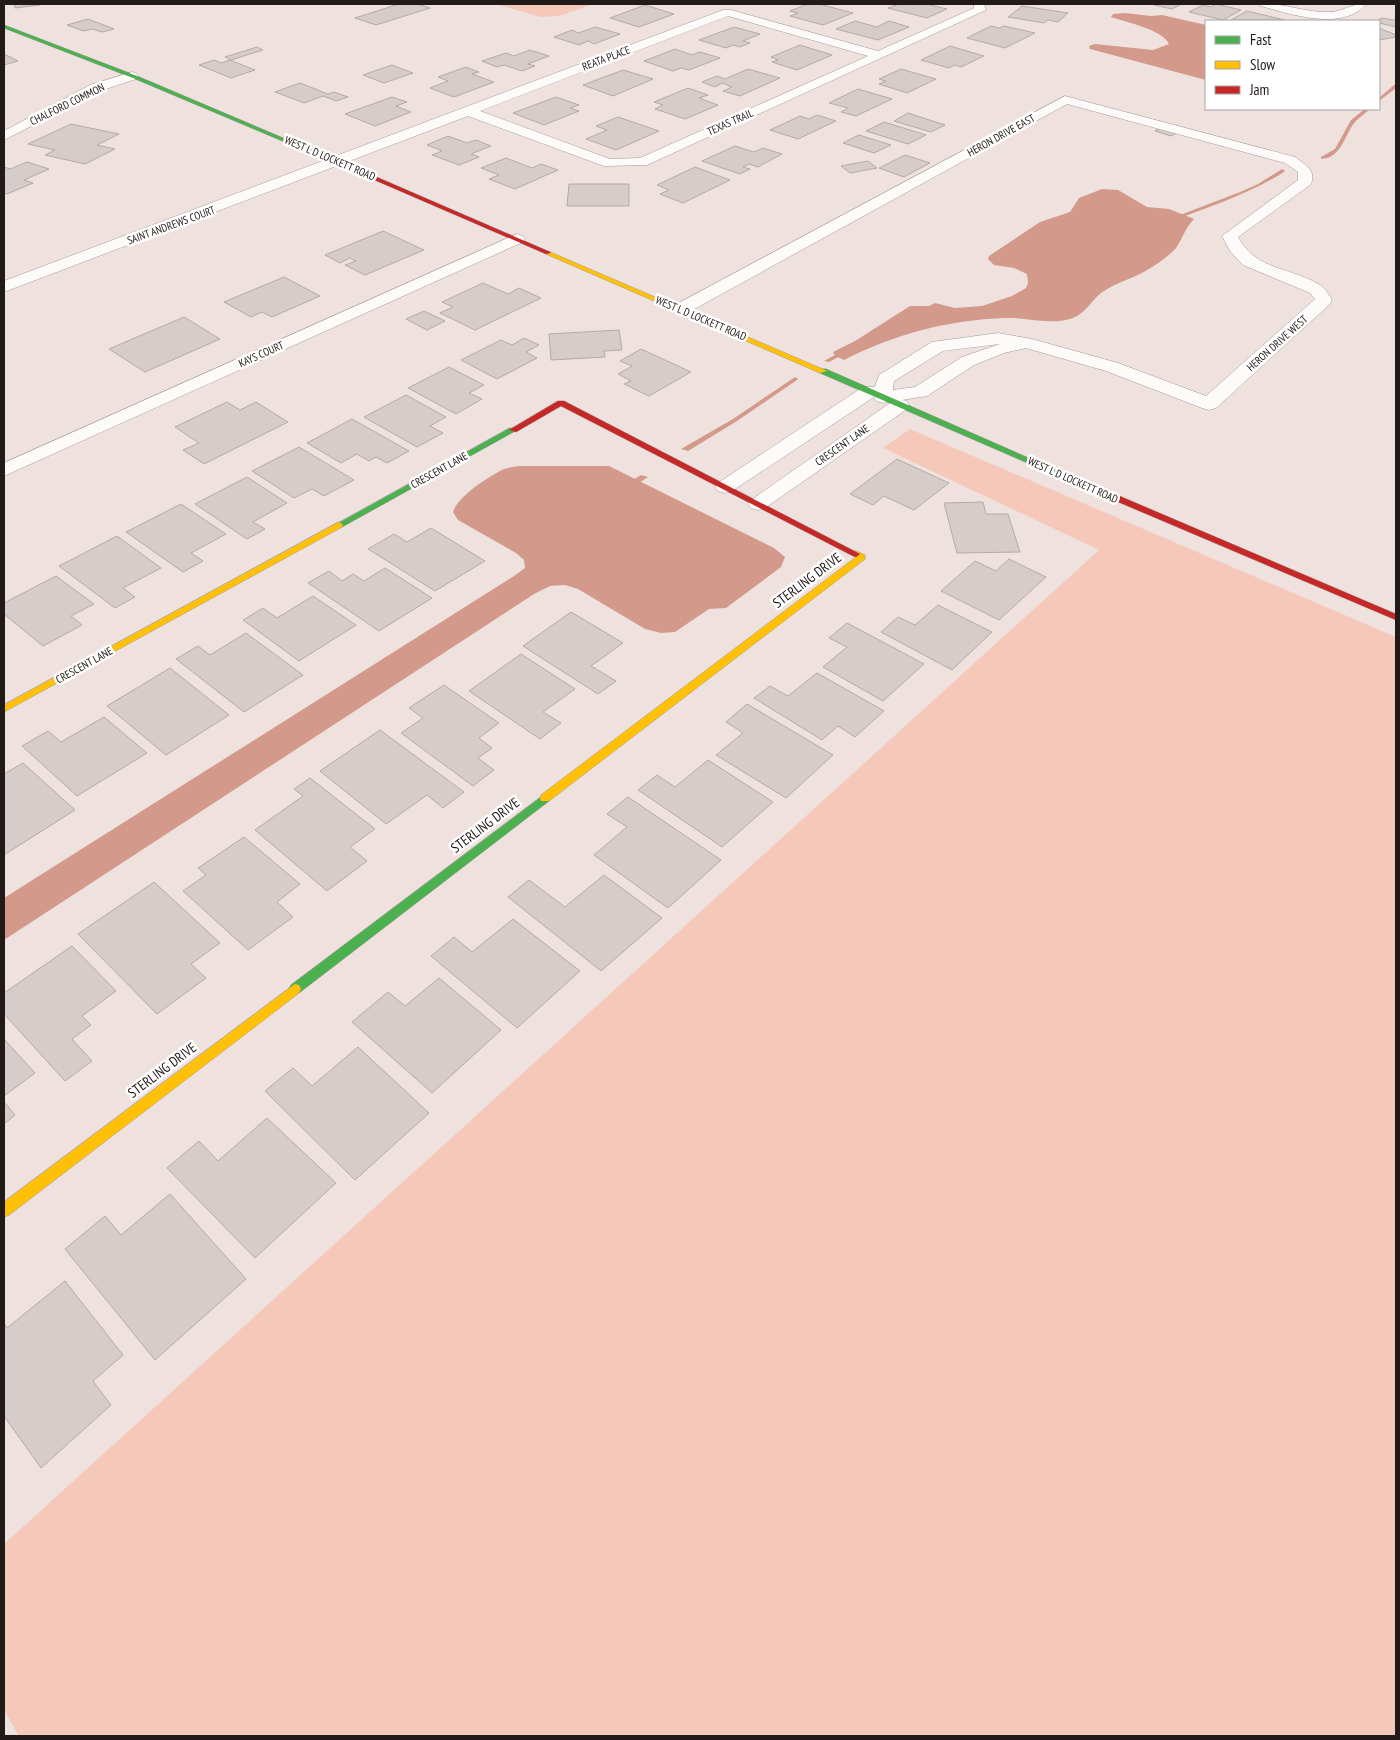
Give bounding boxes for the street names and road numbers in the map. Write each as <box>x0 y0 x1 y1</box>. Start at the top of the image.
street label: REATA PLACE <box>580 42 632 74</box>
street label: CHALFORD COMMON <box>27 80 107 128</box>
street label: TEXAS TRAIL <box>705 105 756 138</box>
street label: HERON DRIVE EAST <box>965 111 1037 159</box>
street label: WEST L D LOCKETT ROAD <box>282 133 378 184</box>
street label: SAINT ANDREWS COURT <box>125 203 217 247</box>
street label: WEST L D LOCKETT ROAD <box>653 293 749 344</box>
street label: HERON DRIVE WEST <box>1244 312 1310 374</box>
street label: KAYS COURT <box>236 338 286 370</box>
street label: CRESCENT LANE <box>812 421 872 469</box>
street label: CRESCENT LANE <box>408 449 470 491</box>
street label: WEST L D LOCKETT ROAD <box>1026 454 1120 506</box>
street label: STERLING DRIVE <box>769 548 845 612</box>
street label: CRESCENT LANE <box>53 644 115 686</box>
street label: STERLING DRIVE <box>447 793 523 857</box>
street label: STERLING DRIVE <box>124 1038 200 1102</box>

